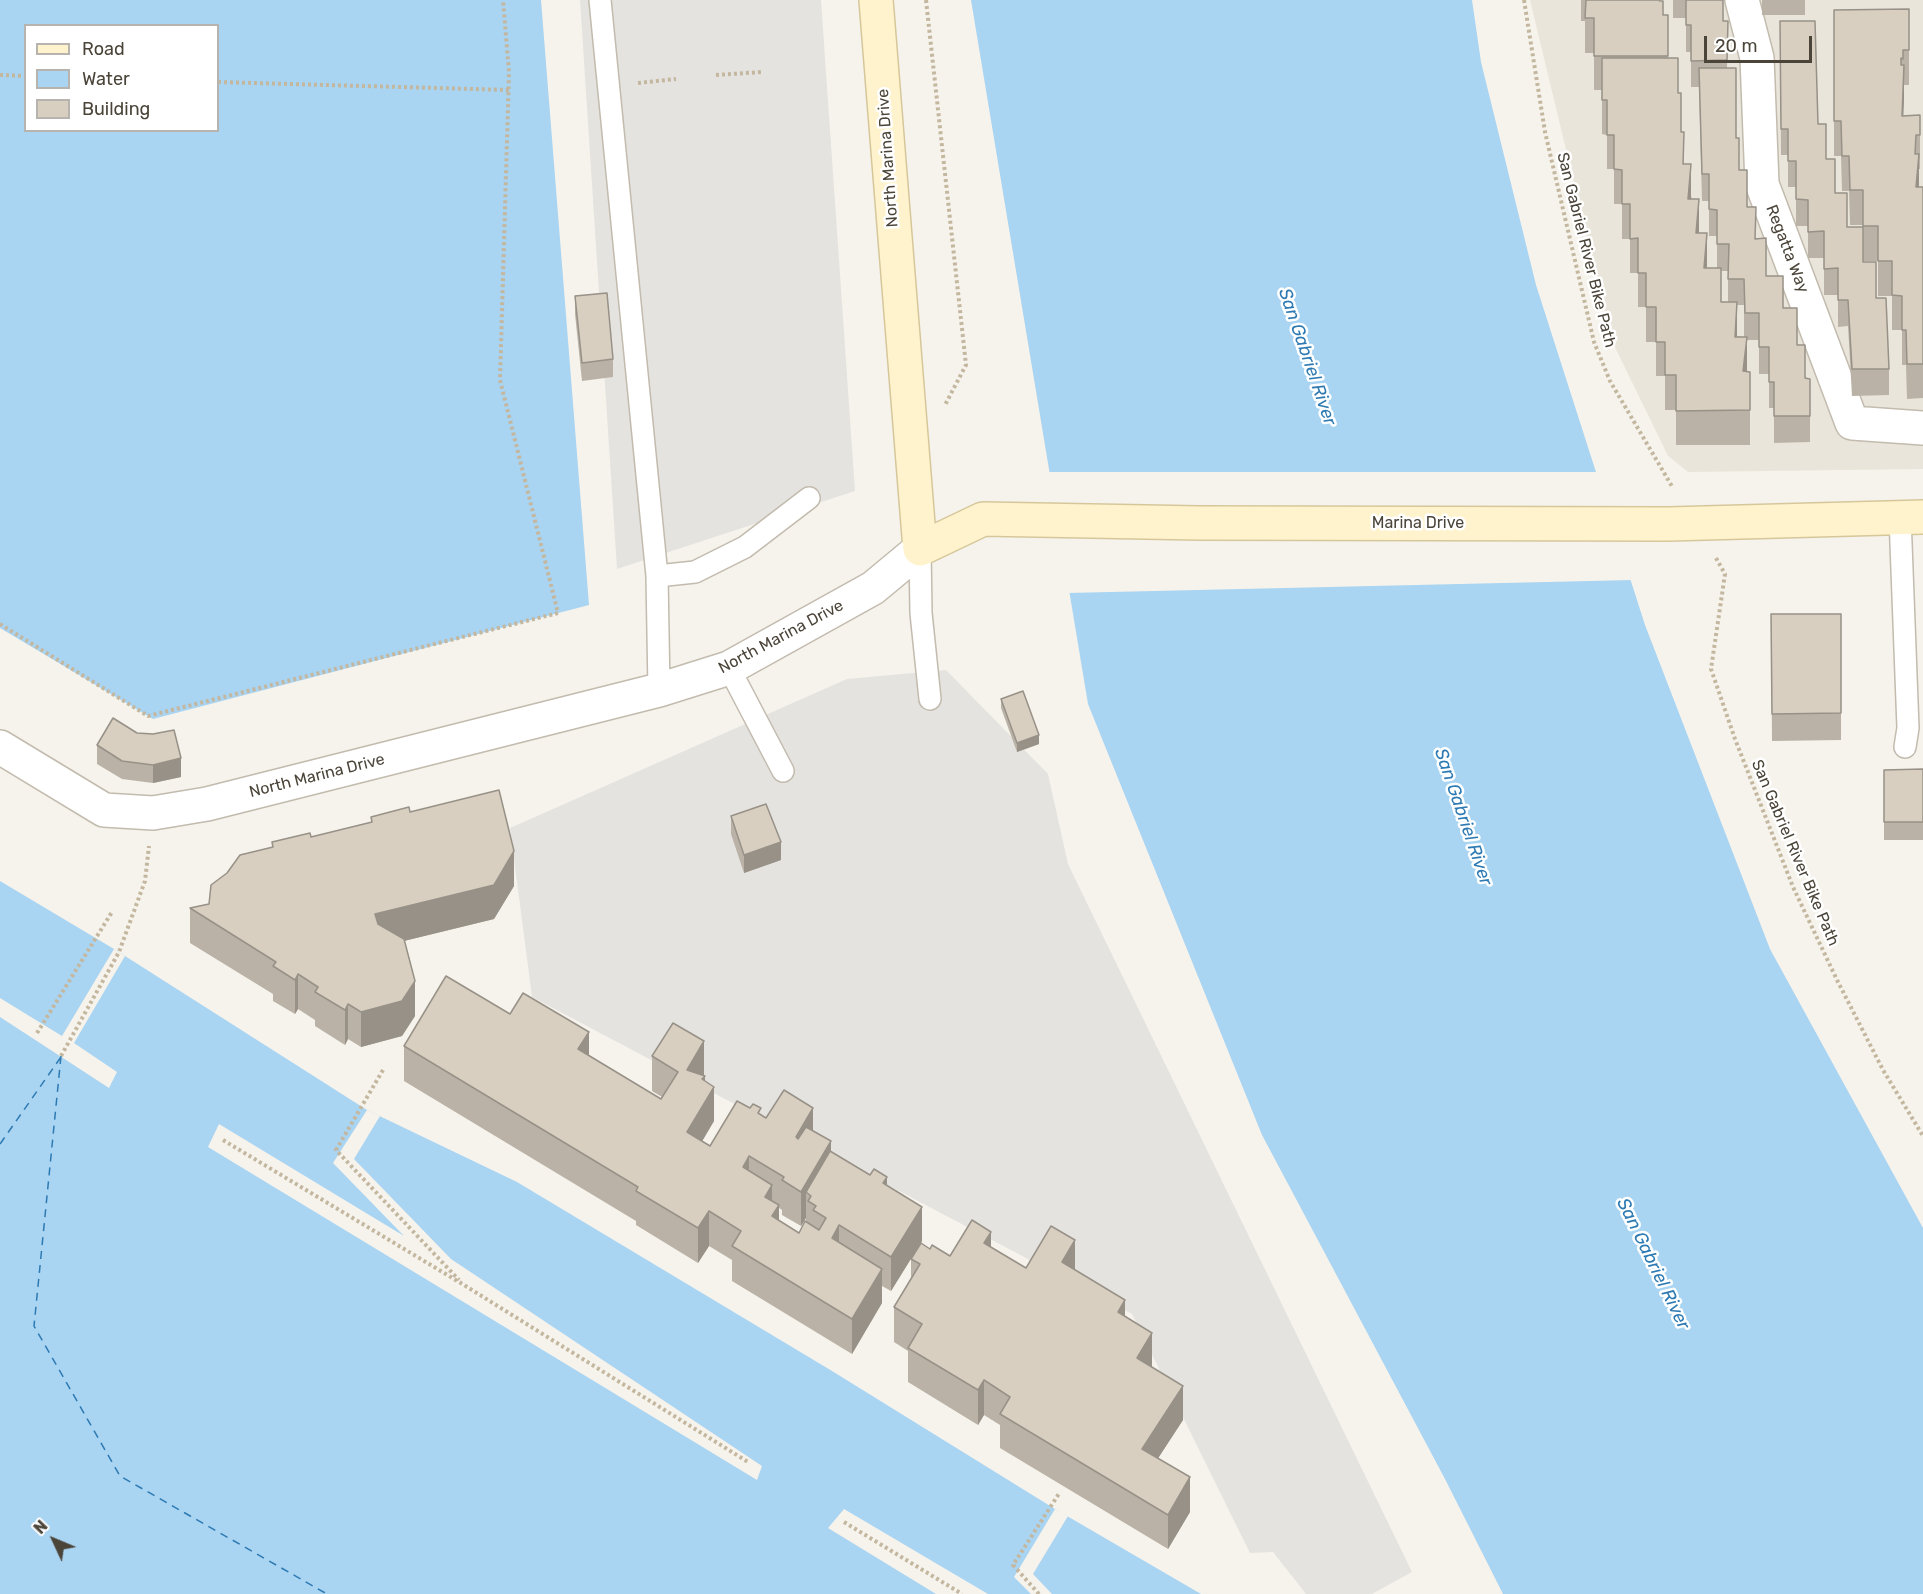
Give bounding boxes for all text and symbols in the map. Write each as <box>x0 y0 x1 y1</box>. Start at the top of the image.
legend <box>24 24 219 132</box>
scale bar <box>1707 24 1815 62</box>
text: 20 m <box>1715 35 1757 57</box>
text: Road <box>82 38 125 60</box>
text: Water <box>82 68 130 90</box>
street label: North Marina Drive <box>874 88 902 228</box>
text: Building <box>82 98 150 120</box>
street label: San Gabriel River Bike Path <box>1552 150 1620 350</box>
street label: Regatta Way <box>1761 202 1813 296</box>
water label: San Gabriel River <box>1273 286 1341 428</box>
street label: Marina Drive <box>1372 513 1464 533</box>
street label: North Marina Drive <box>715 596 847 678</box>
water label: San Gabriel River <box>1429 746 1497 888</box>
street label: North Marina Drive <box>247 750 387 802</box>
street label: San Gabriel River Bike Path <box>1747 757 1843 949</box>
water label: San Gabriel River <box>1612 1195 1694 1333</box>
north arrow <box>24 1510 84 1570</box>
text: N <box>30 1516 52 1538</box>

